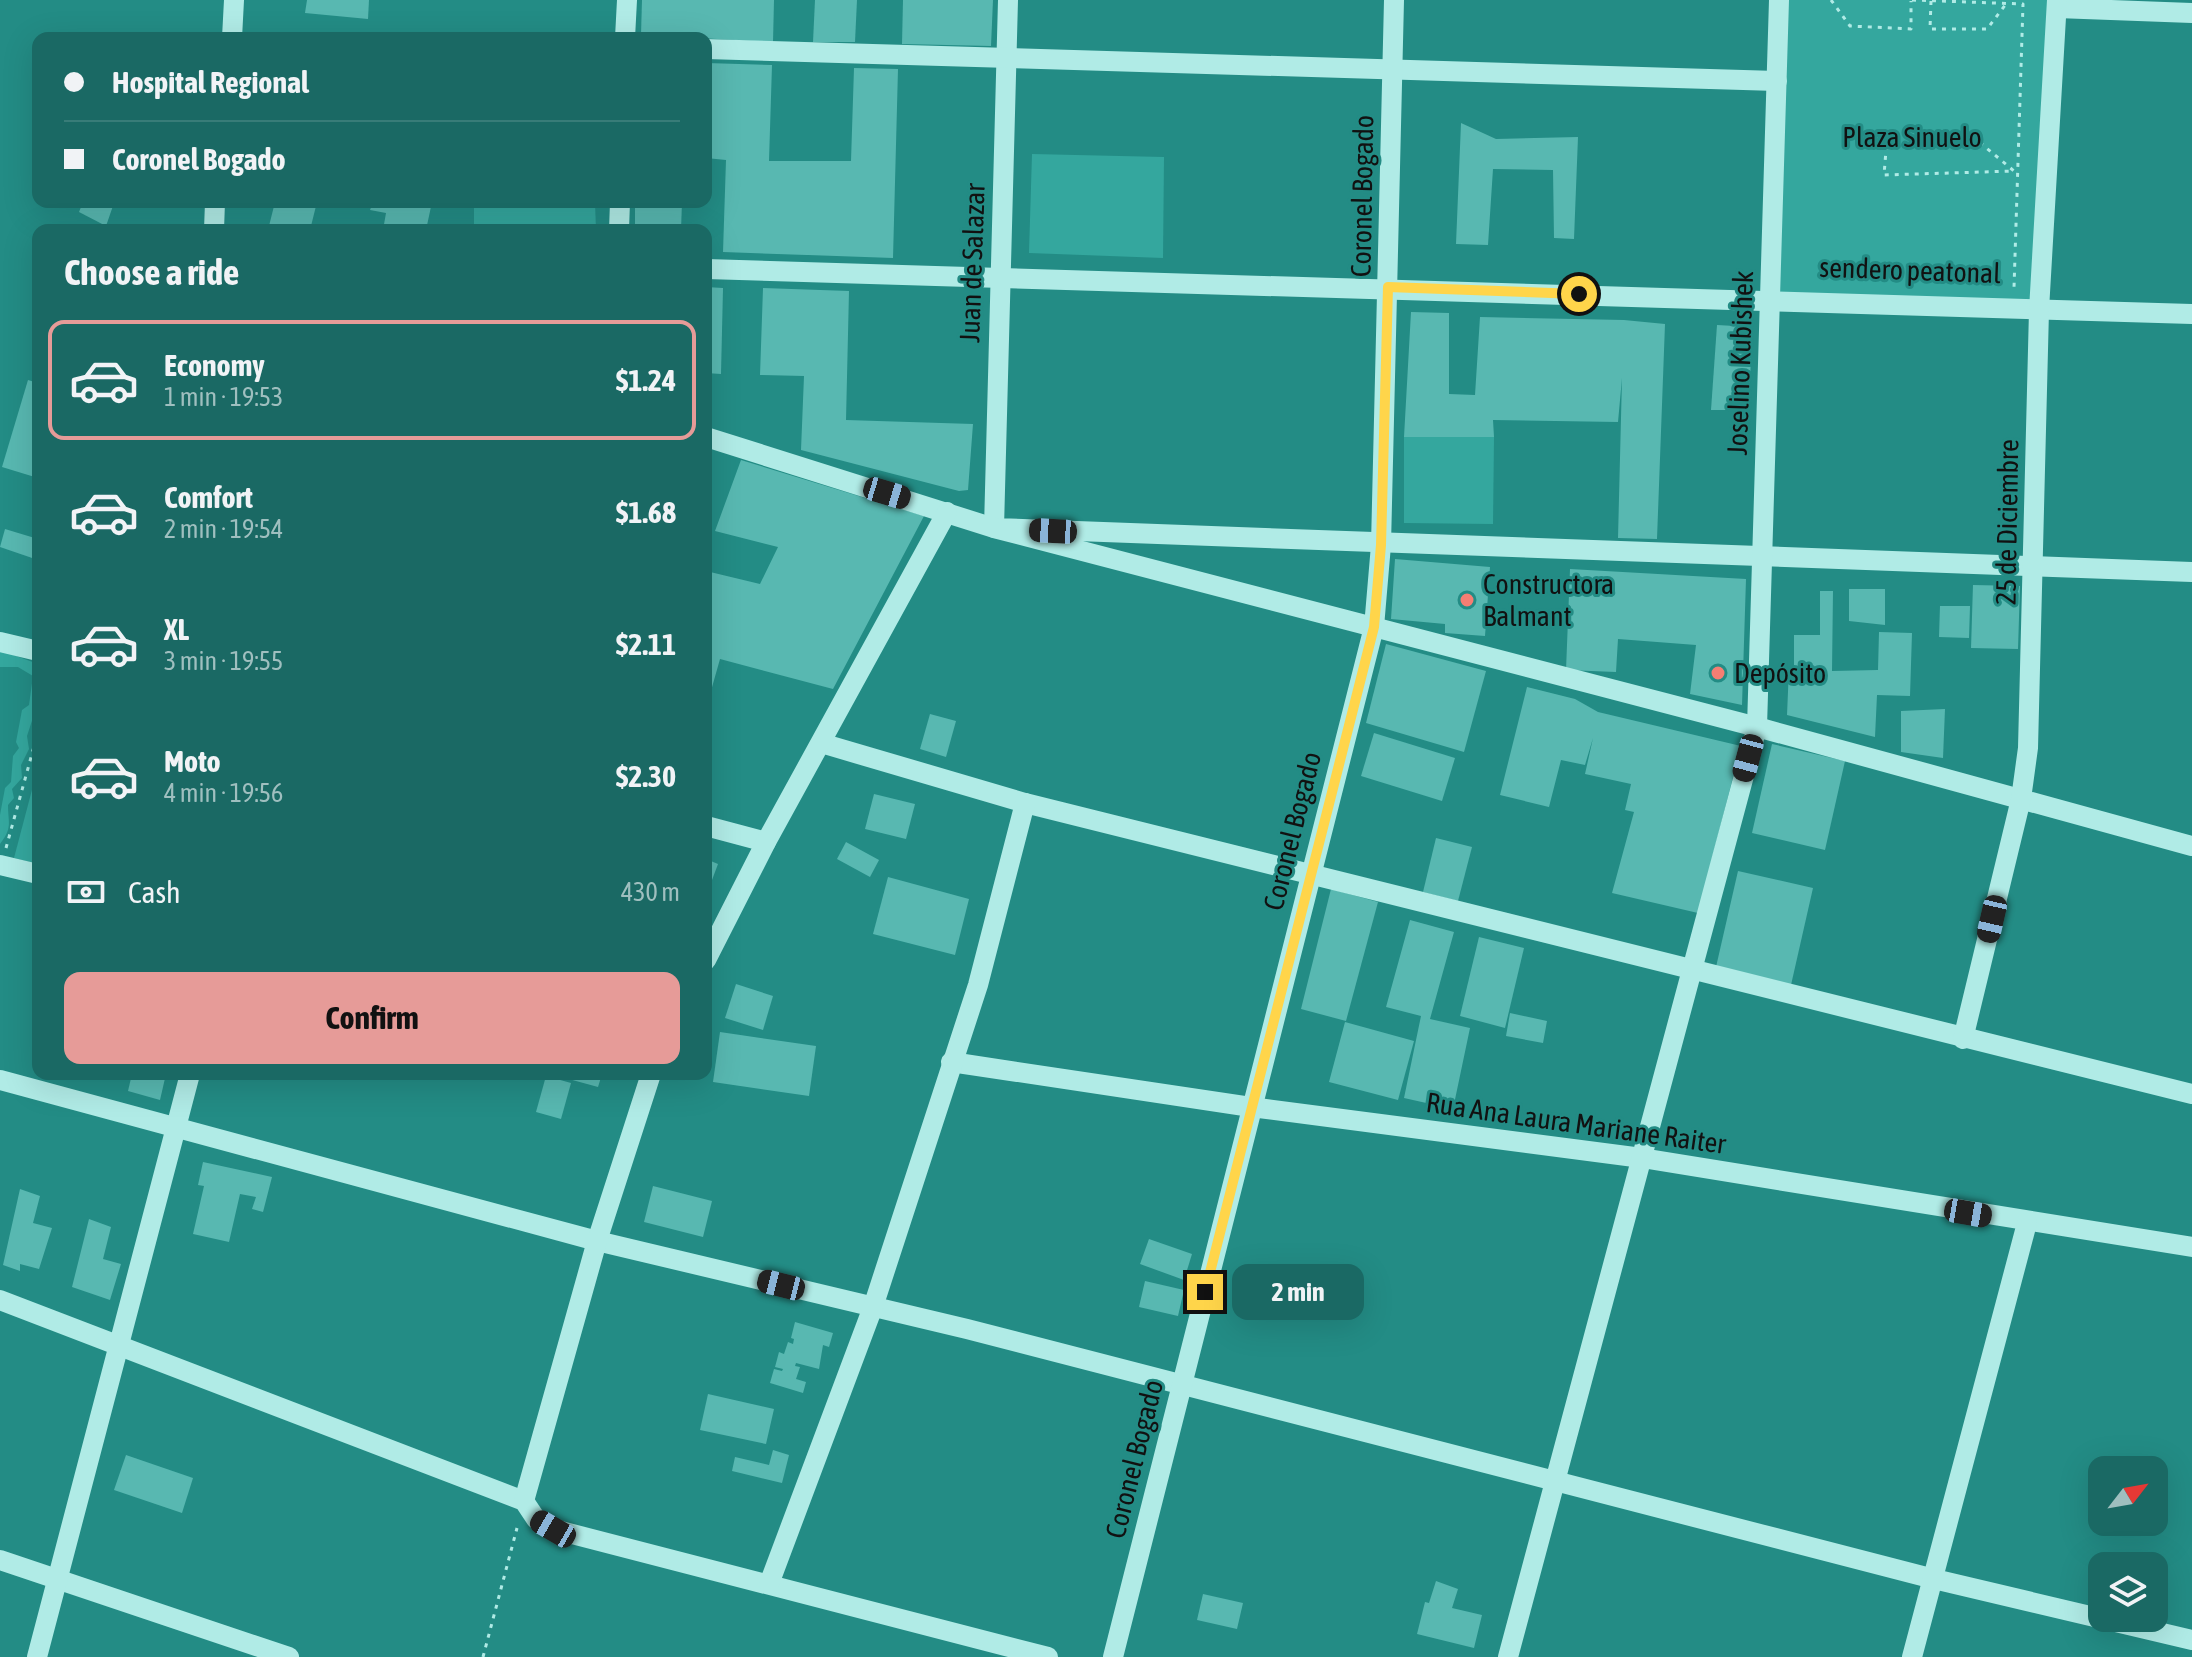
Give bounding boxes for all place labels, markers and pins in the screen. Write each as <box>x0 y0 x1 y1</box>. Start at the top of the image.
place label: Constructora Balmant <box>1483 568 1614 632</box>
marker: Constructora Balmant <box>1458 591 1476 609</box>
place label: Depósito <box>1734 657 1826 689</box>
marker: Depósito <box>1709 664 1727 682</box>

